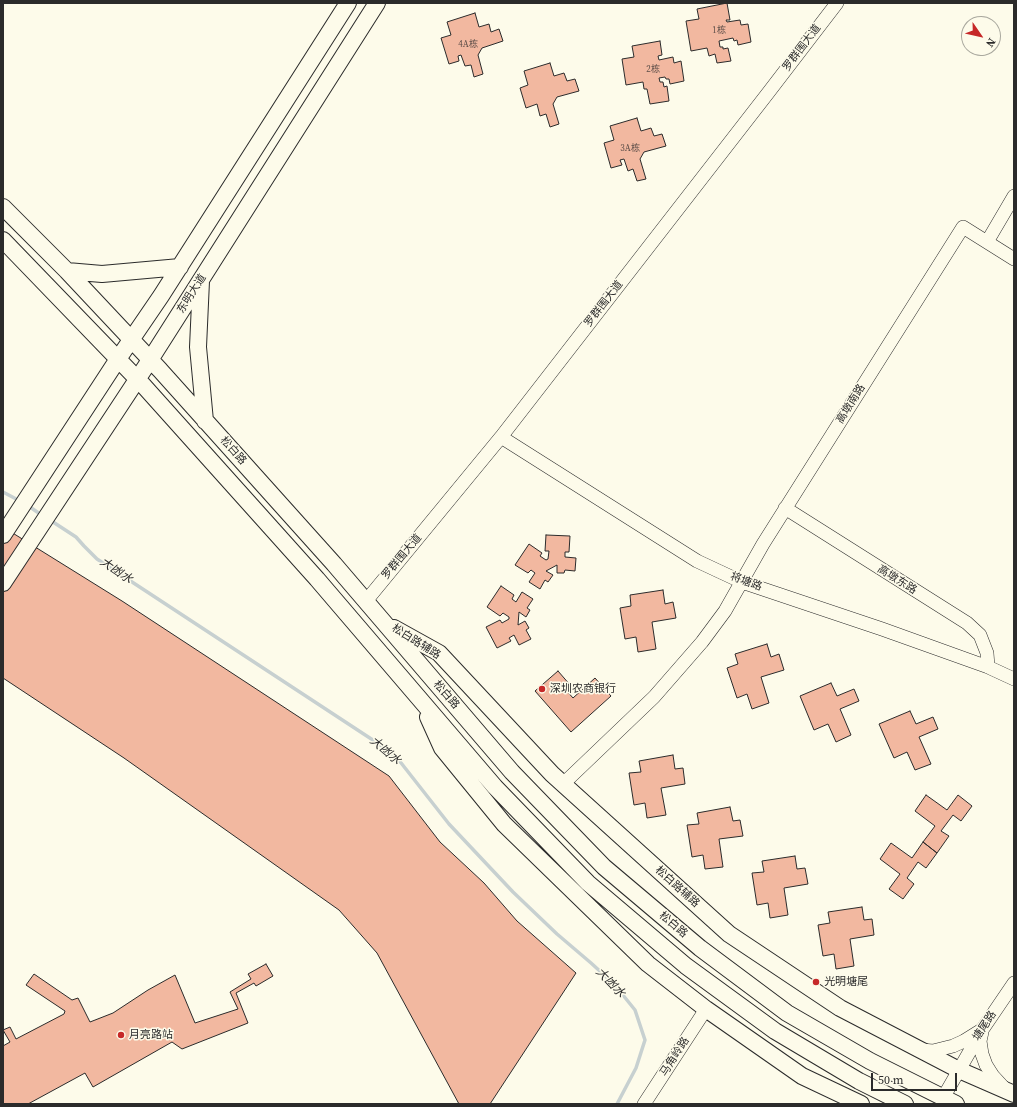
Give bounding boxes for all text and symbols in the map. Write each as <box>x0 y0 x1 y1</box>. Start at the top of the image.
north arrow <box>961 16 1001 56</box>
street label: 罗群围大道 <box>780 22 824 74</box>
house number: 1栋 <box>712 26 726 36</box>
text: N <box>982 35 999 50</box>
house number: 4A栋 <box>458 40 478 50</box>
house number: 2栋 <box>646 65 660 75</box>
house number: 3A栋 <box>620 144 640 154</box>
street label: 东明大道 <box>174 272 210 316</box>
street label: 罗群围大道 <box>582 278 626 330</box>
street label: 高墩南路 <box>834 382 868 426</box>
street label: 松白路 <box>217 434 249 468</box>
street label: 罗群围大道 <box>379 532 425 582</box>
water label: 大凼水 <box>97 555 135 587</box>
street label: 高墩东路 <box>875 563 919 597</box>
street label: 将塘路 <box>728 570 764 594</box>
street label: 松白路辅路 <box>389 622 443 662</box>
street label: 松白路 <box>430 678 462 712</box>
place label: 深圳农商银行 <box>550 682 616 696</box>
marker: 深圳农商银行 <box>537 684 547 694</box>
water label: 大凼水 <box>367 734 403 768</box>
street label: 松白路辅路 <box>652 864 702 910</box>
street label: 松白路 <box>656 909 690 941</box>
water label: 大凼水 <box>592 965 628 1001</box>
place label: 光明塘尾 <box>824 975 868 989</box>
marker: 光明塘尾 <box>811 977 821 987</box>
street label: 塘尾路 <box>970 1009 1000 1043</box>
place label: 月亮路站 <box>129 1028 173 1042</box>
marker: 月亮路站 <box>116 1030 126 1040</box>
street label: 马角岭路 <box>657 1035 693 1079</box>
scale bar <box>873 1065 959 1091</box>
text: 50 m <box>878 1072 904 1088</box>

